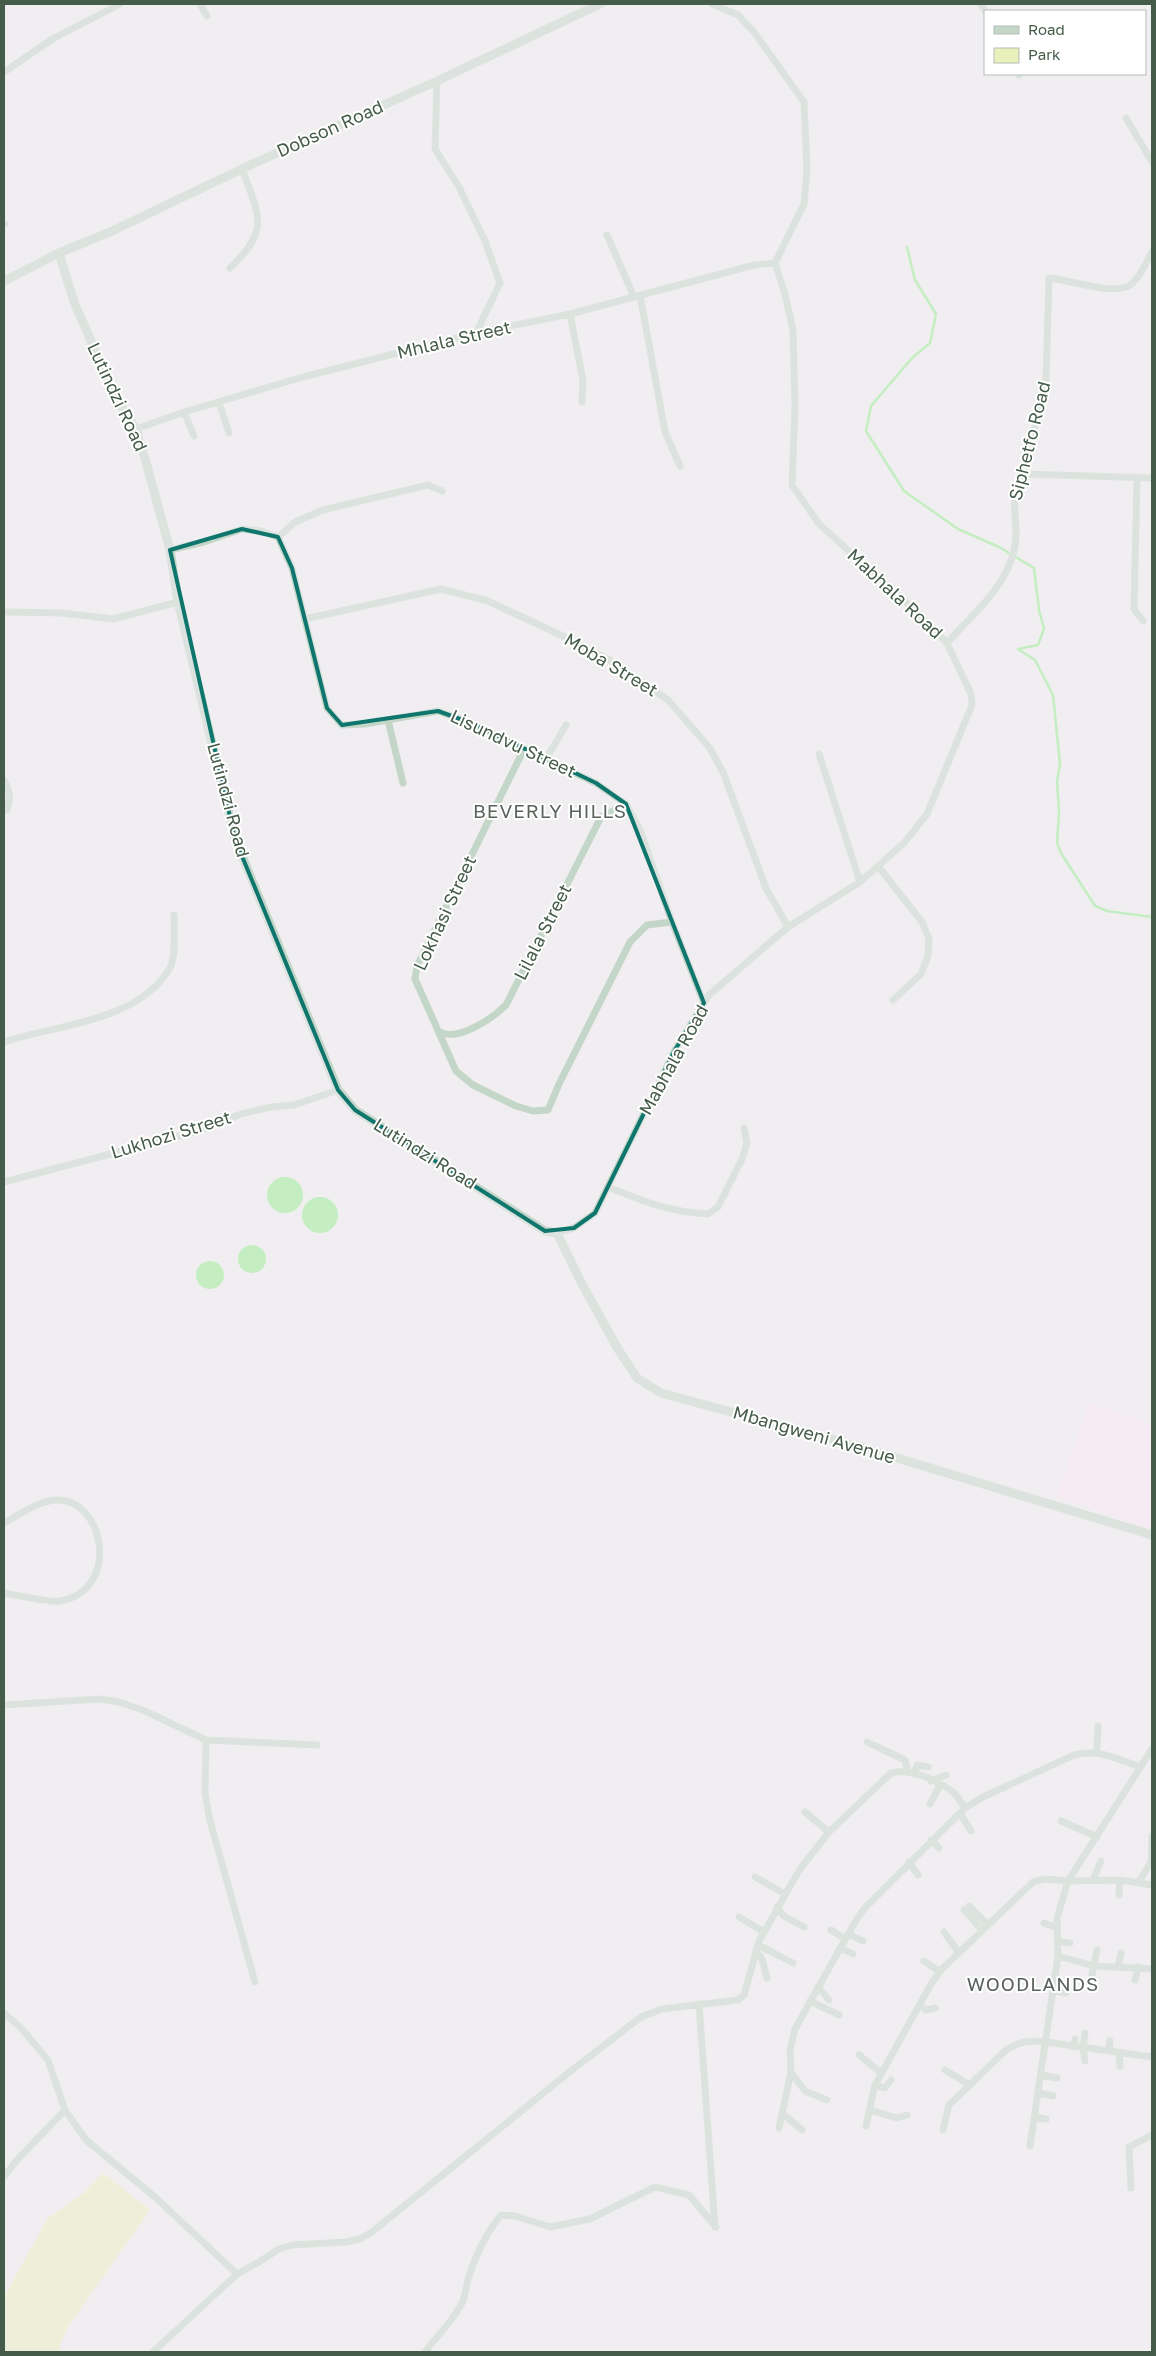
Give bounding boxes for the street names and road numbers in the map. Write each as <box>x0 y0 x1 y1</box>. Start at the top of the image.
street label: Dobson Road <box>273 95 386 161</box>
street label: Mhlala Street <box>395 315 513 363</box>
street label: Lutindzi Road <box>83 339 153 455</box>
street label: Siphetfo Road <box>1004 379 1054 503</box>
street label: Mabhala Road <box>843 543 948 643</box>
street label: Moba Street <box>561 628 662 701</box>
street label: Lisundvu Street <box>447 704 580 782</box>
street label: Lutindzi Road <box>203 740 255 859</box>
street label: Lokhasi Street <box>408 852 480 974</box>
street label: Lilala Street <box>509 880 576 983</box>
street label: Mabhala Road <box>634 1001 712 1118</box>
street label: Lukhozi Street <box>108 1105 234 1163</box>
street label: Lutindzi Road <box>370 1113 481 1194</box>
street label: Mbangweni Avenue <box>731 1400 898 1468</box>

